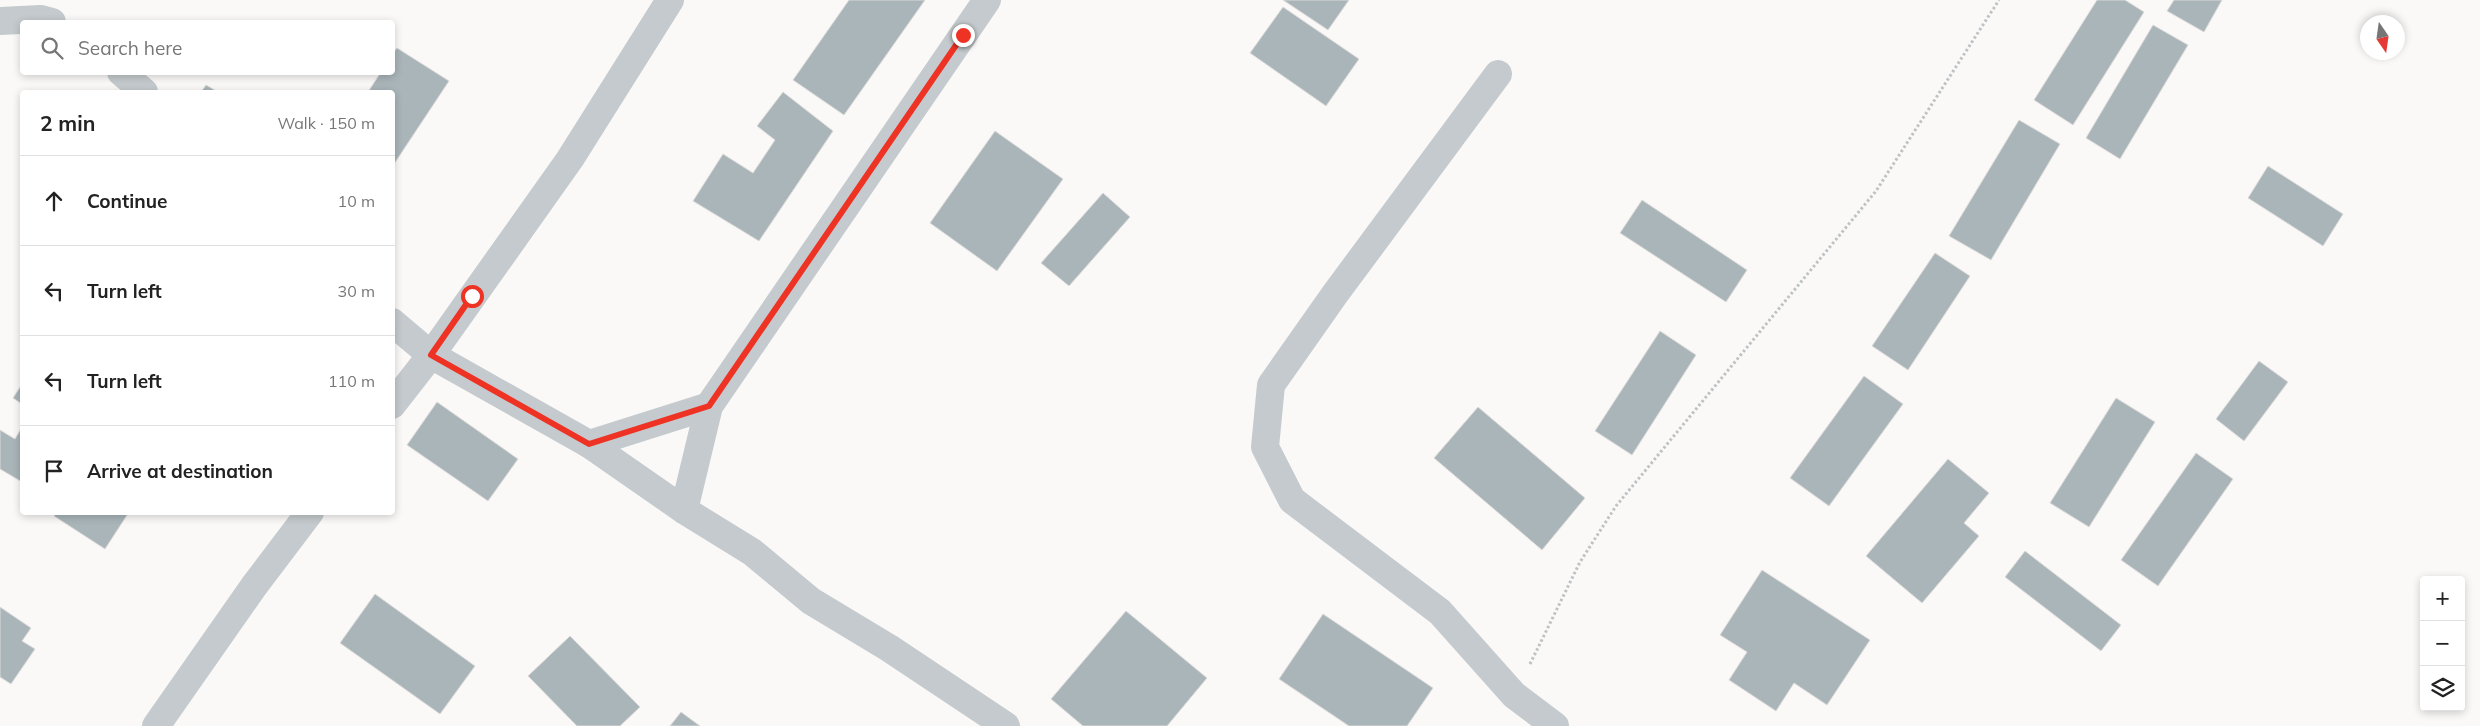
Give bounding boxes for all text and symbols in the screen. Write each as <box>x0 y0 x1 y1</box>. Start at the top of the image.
north arrow <box>2360 15 2405 60</box>
search box <box>20 20 395 75</box>
route end <box>952 24 975 47</box>
icon: search <box>38 34 66 62</box>
text: Search here <box>78 36 182 60</box>
text: 2 min <box>40 110 95 136</box>
text: Walk · 150 m <box>277 113 375 133</box>
icon: ahead <box>40 187 68 215</box>
text: Continue <box>87 189 167 213</box>
text: 10 m <box>338 191 375 211</box>
icon: left <box>40 277 68 305</box>
text: Turn left <box>87 279 162 303</box>
text: 30 m <box>338 281 375 301</box>
route start <box>461 285 484 308</box>
icon: left <box>40 367 68 395</box>
text: Turn left <box>87 369 162 393</box>
text: 110 m <box>328 371 375 391</box>
icon: arrive <box>40 457 68 485</box>
text: Arrive at destination <box>87 459 273 483</box>
map controls <box>2420 576 2465 711</box>
button: + <box>2420 576 2465 621</box>
button: − <box>2420 621 2465 666</box>
button: layers <box>2420 666 2465 711</box>

